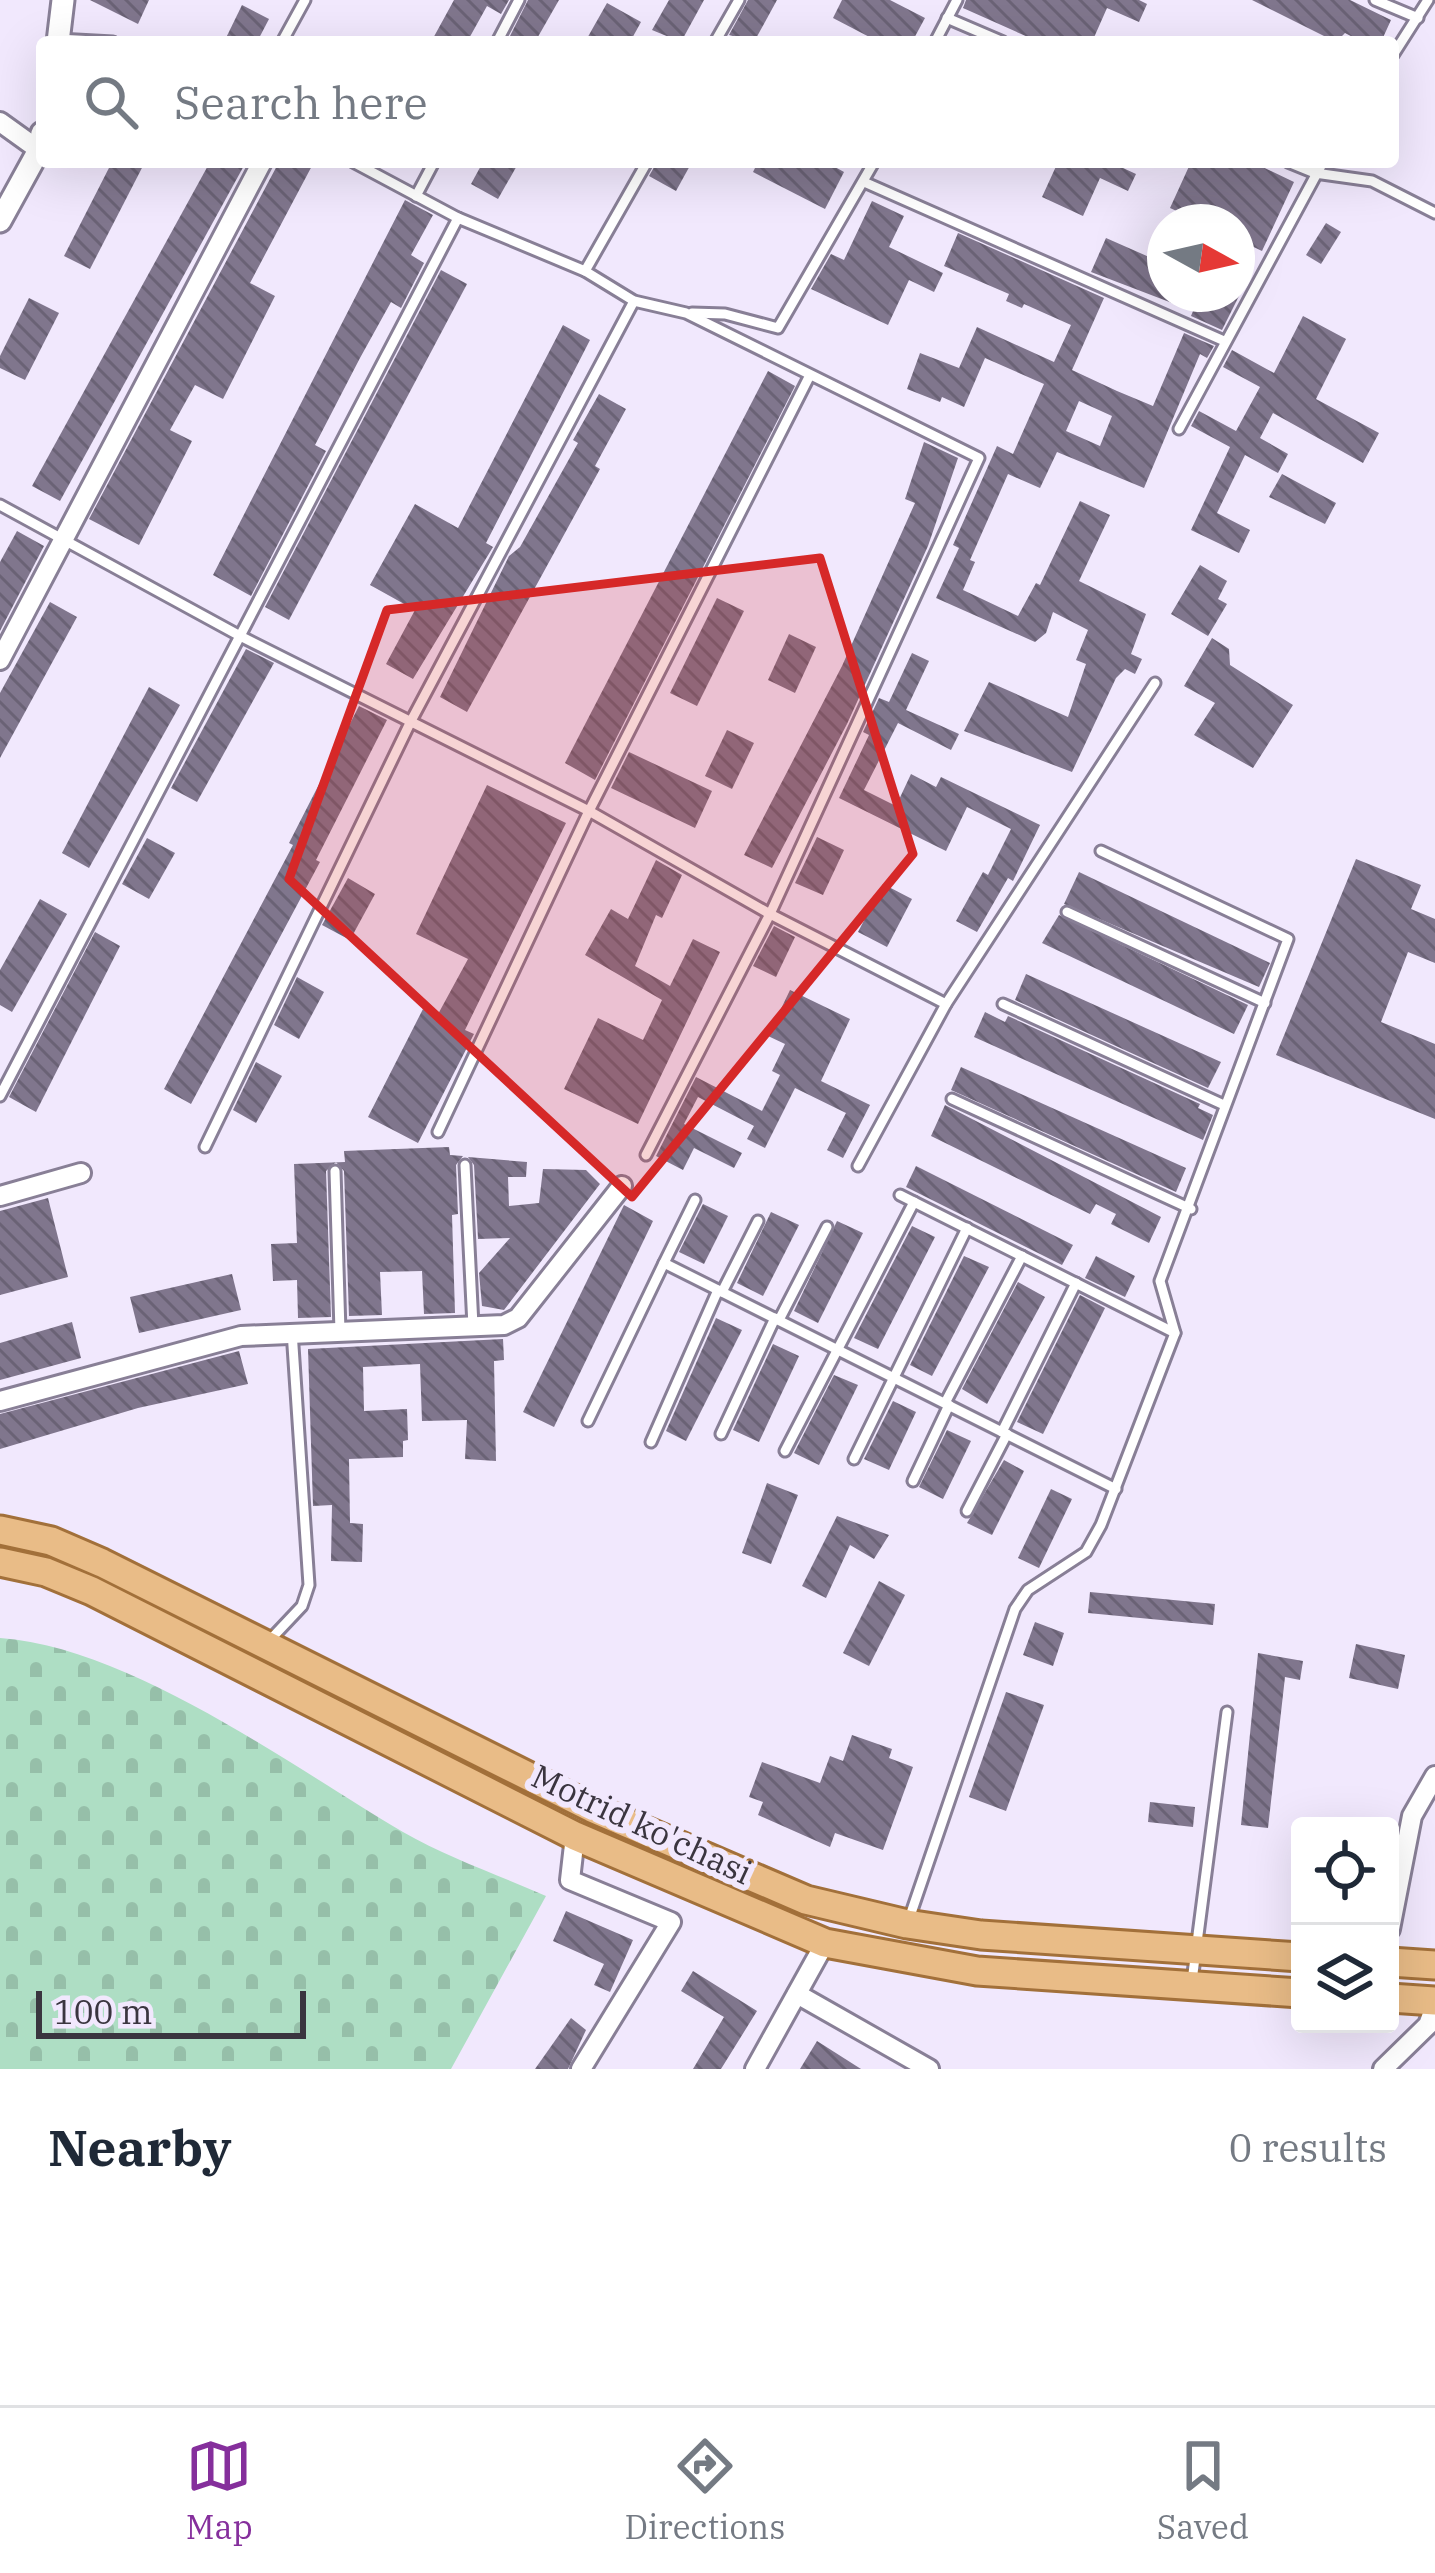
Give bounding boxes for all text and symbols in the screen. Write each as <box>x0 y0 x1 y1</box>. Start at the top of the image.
search box <box>36 36 1399 168</box>
icon: search <box>78 69 144 135</box>
text: Search here <box>174 73 428 131</box>
north arrow <box>1147 204 1255 312</box>
street label: Motrid ko'chasi <box>525 1754 759 1893</box>
map controls <box>1291 1817 1399 2033</box>
button: locate <box>1291 1817 1399 1925</box>
button: layers <box>1291 1925 1399 2033</box>
scale bar <box>36 1985 306 2038</box>
text: 100 m <box>54 1990 153 2033</box>
text: Nearby <box>48 2114 232 2180</box>
text: 0 results <box>1229 2122 1387 2173</box>
tab: Map <box>186 2433 253 2548</box>
tab: Directions <box>624 2433 785 2548</box>
tab: Saved <box>1157 2433 1249 2548</box>

